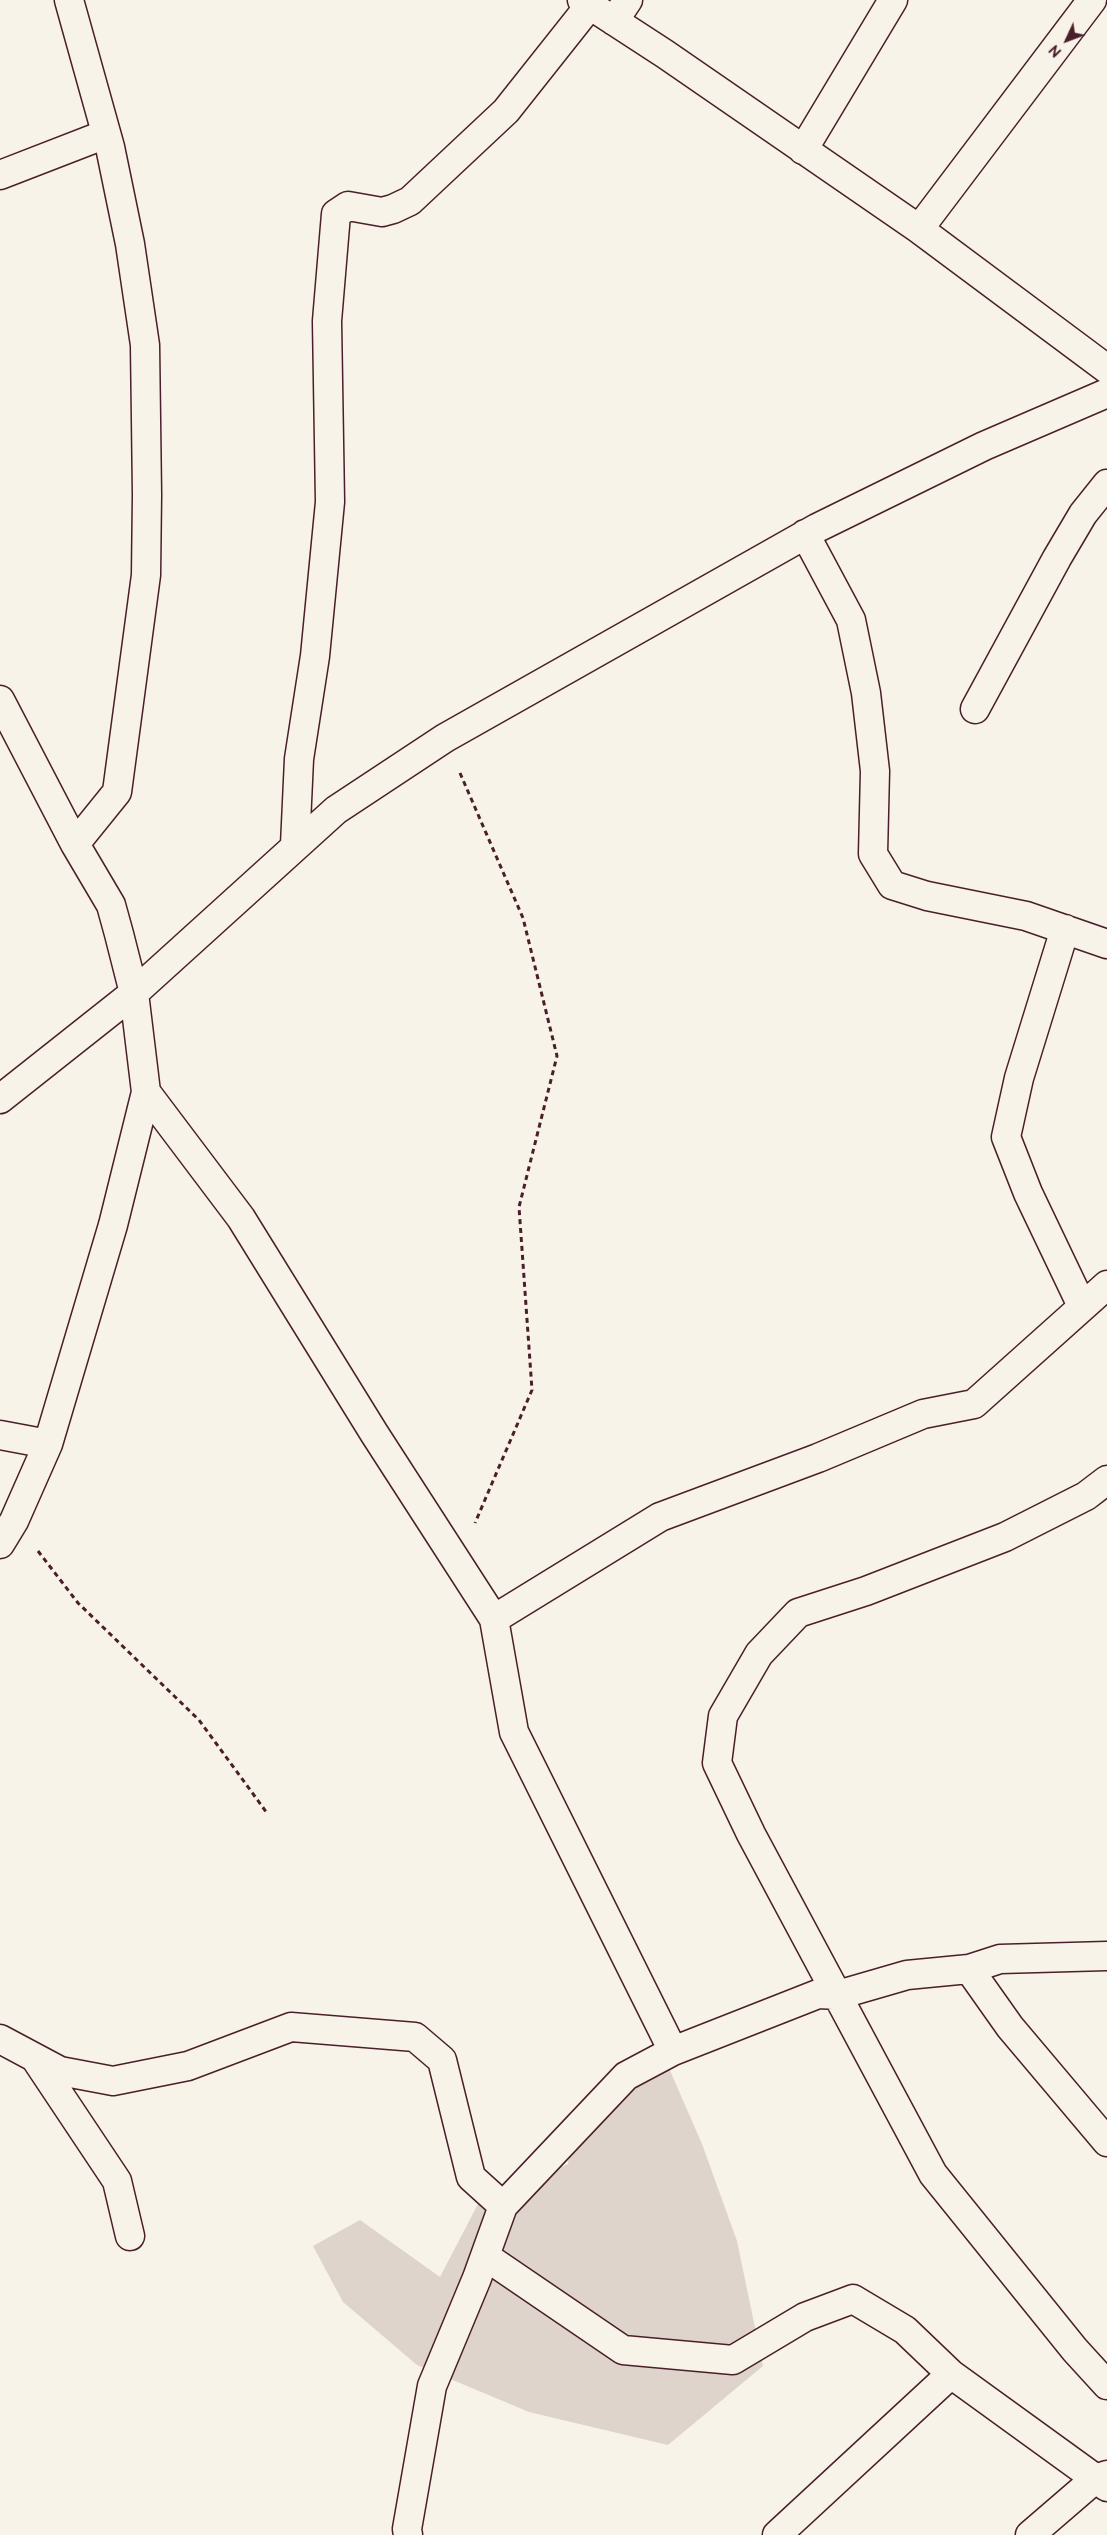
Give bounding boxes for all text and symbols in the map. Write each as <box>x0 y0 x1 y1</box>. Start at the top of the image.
north arrow <box>1042 15 1092 65</box>
text: N <box>1046 41 1065 60</box>

